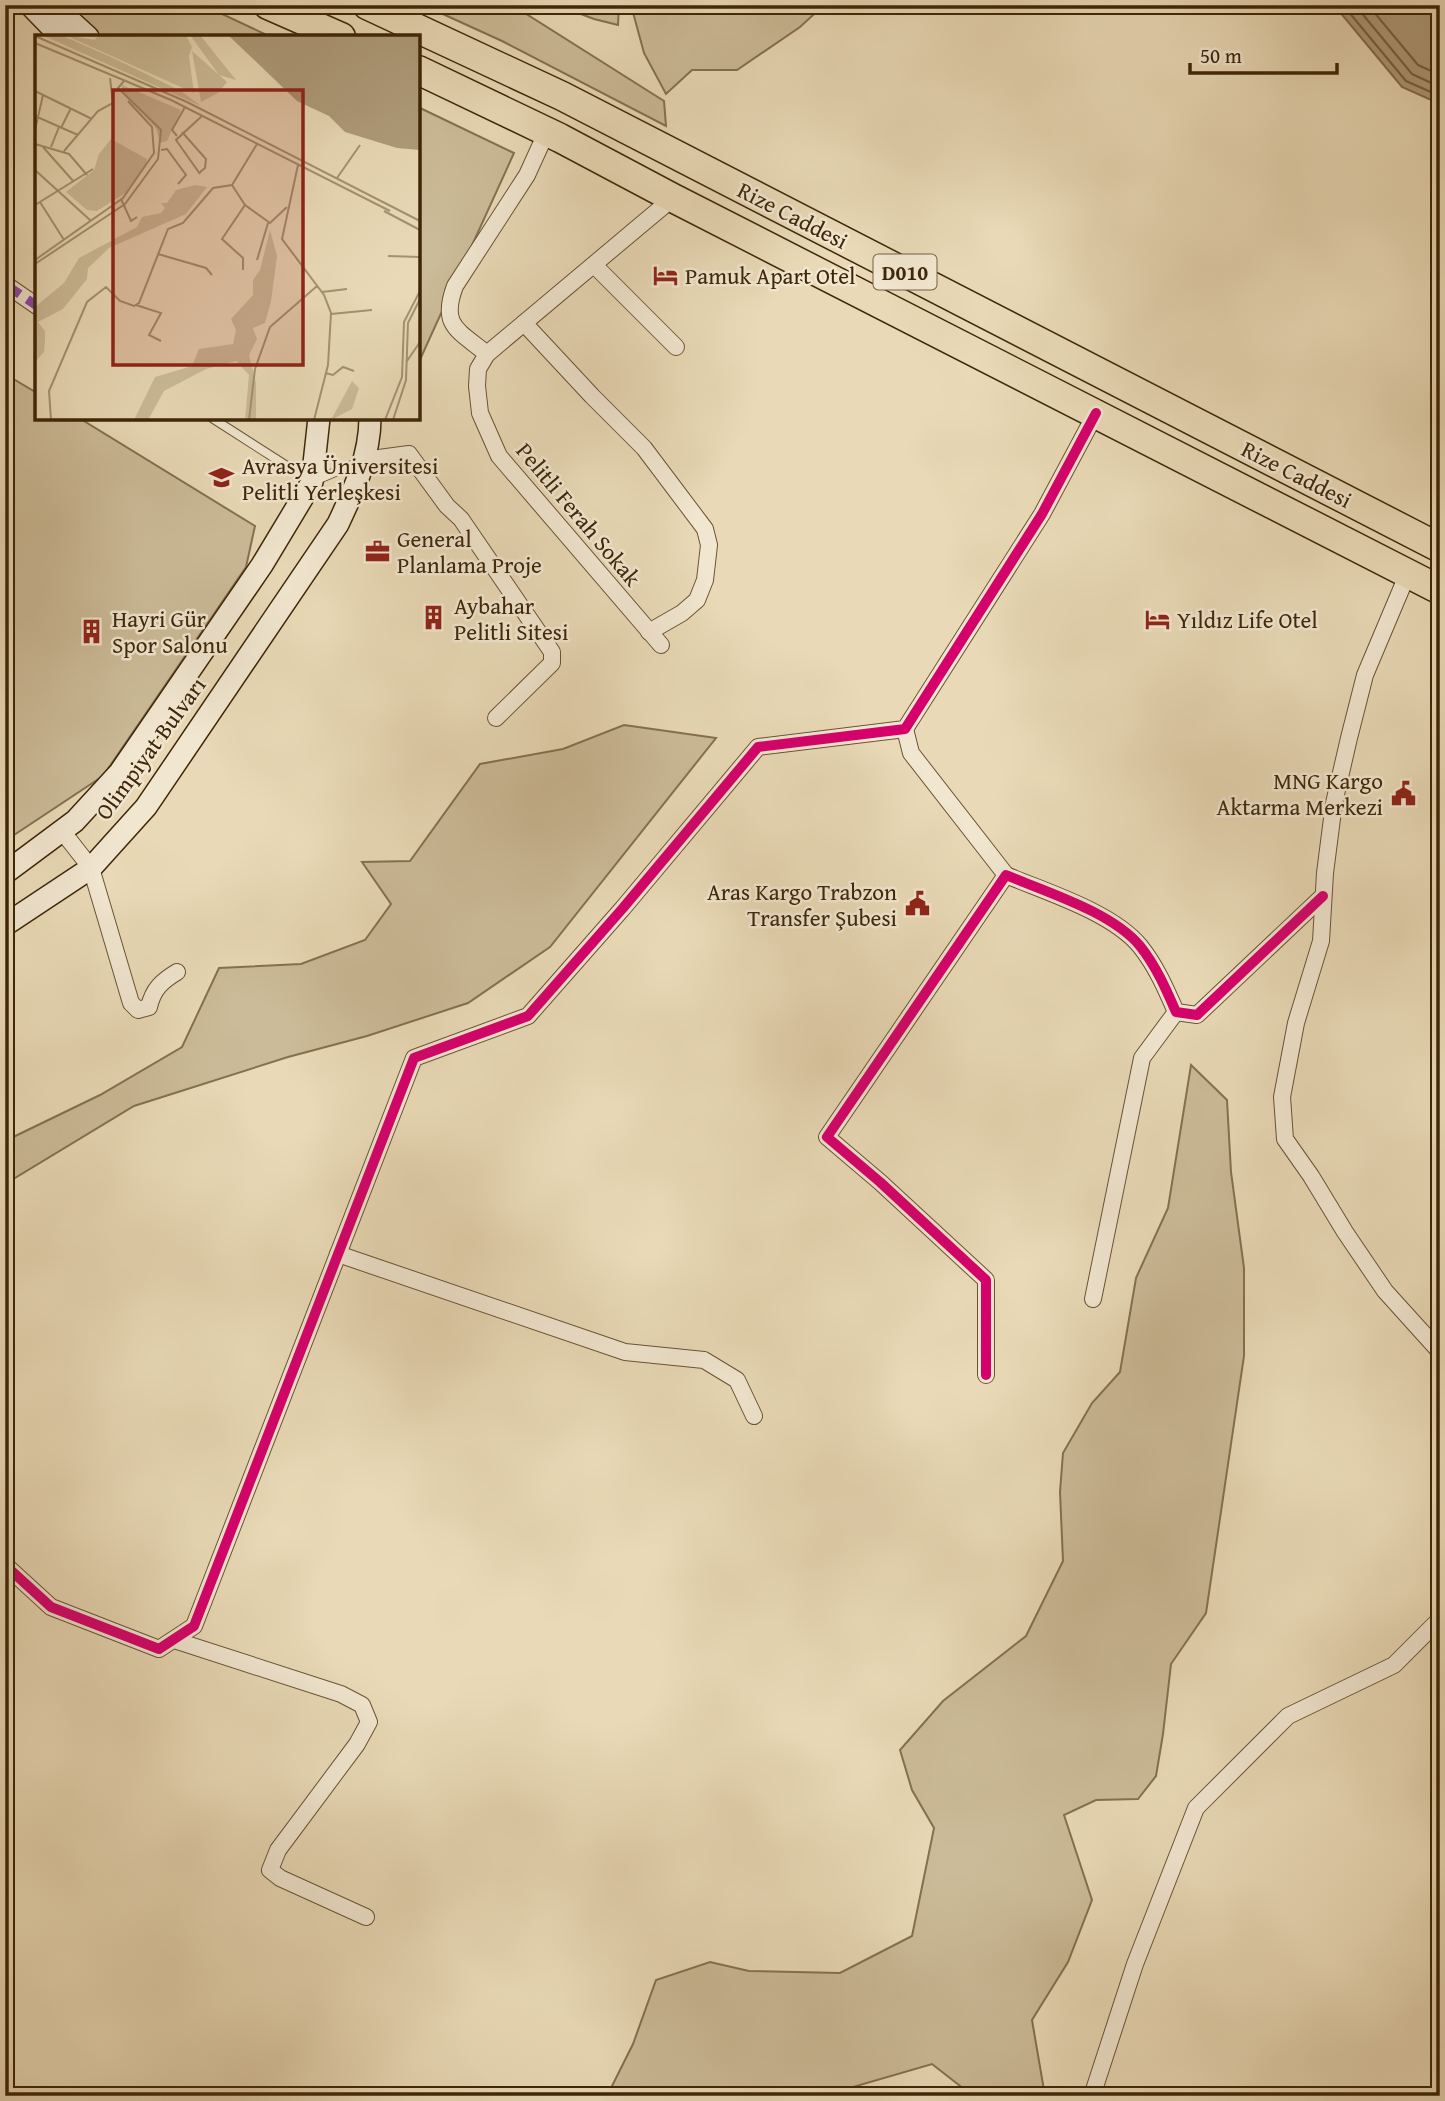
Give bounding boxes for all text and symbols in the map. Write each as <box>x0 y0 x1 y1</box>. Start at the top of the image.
scale bar <box>1190 32 1336 76</box>
inset map <box>35 35 420 420</box>
text: 50 m <box>1200 40 1242 71</box>
street label: Rize Caddesi <box>732 173 854 257</box>
road number: D010 <box>874 254 936 290</box>
place label: Pamuk Apart Otel <box>685 259 855 292</box>
hotel icon: Pamuk Apart Otel <box>651 261 679 289</box>
street label: Rize Caddesi <box>1236 432 1358 516</box>
street label: Pelitli Ferah Sokak <box>509 435 649 593</box>
place label: Avrasya Üniversitesi Pelitli Yerleşkesi <box>242 449 438 508</box>
school or university icon: Avrasya Üniversitesi Pelitli Yerleşkesi <box>208 464 236 492</box>
place label: General Planlama Proje <box>397 522 542 581</box>
office icon: General Planlama Proje <box>363 537 391 565</box>
place label: Aybahar Pelitli Sitesi <box>454 589 568 648</box>
place label: Hayri Gür Spor Salonu <box>112 602 228 661</box>
place label: Yıldız Life Otel <box>1177 603 1318 636</box>
building icon: Aybahar Pelitli Sitesi <box>420 604 448 632</box>
hotel icon: Yıldız Life Otel <box>1143 605 1171 633</box>
building icon: Hayri Gür Spor Salonu <box>78 617 106 645</box>
street label: Olimpiyat Bulvarı <box>87 670 213 826</box>
place label: MNG Kargo Aktarma Merkezi <box>1217 764 1383 823</box>
public building icon: MNG Kargo Aktarma Merkezi <box>1389 779 1417 807</box>
place label: Aras Kargo Trabzon Transfer Şubesi <box>707 875 897 934</box>
public building icon: Aras Kargo Trabzon Transfer Şubesi <box>903 890 931 918</box>

